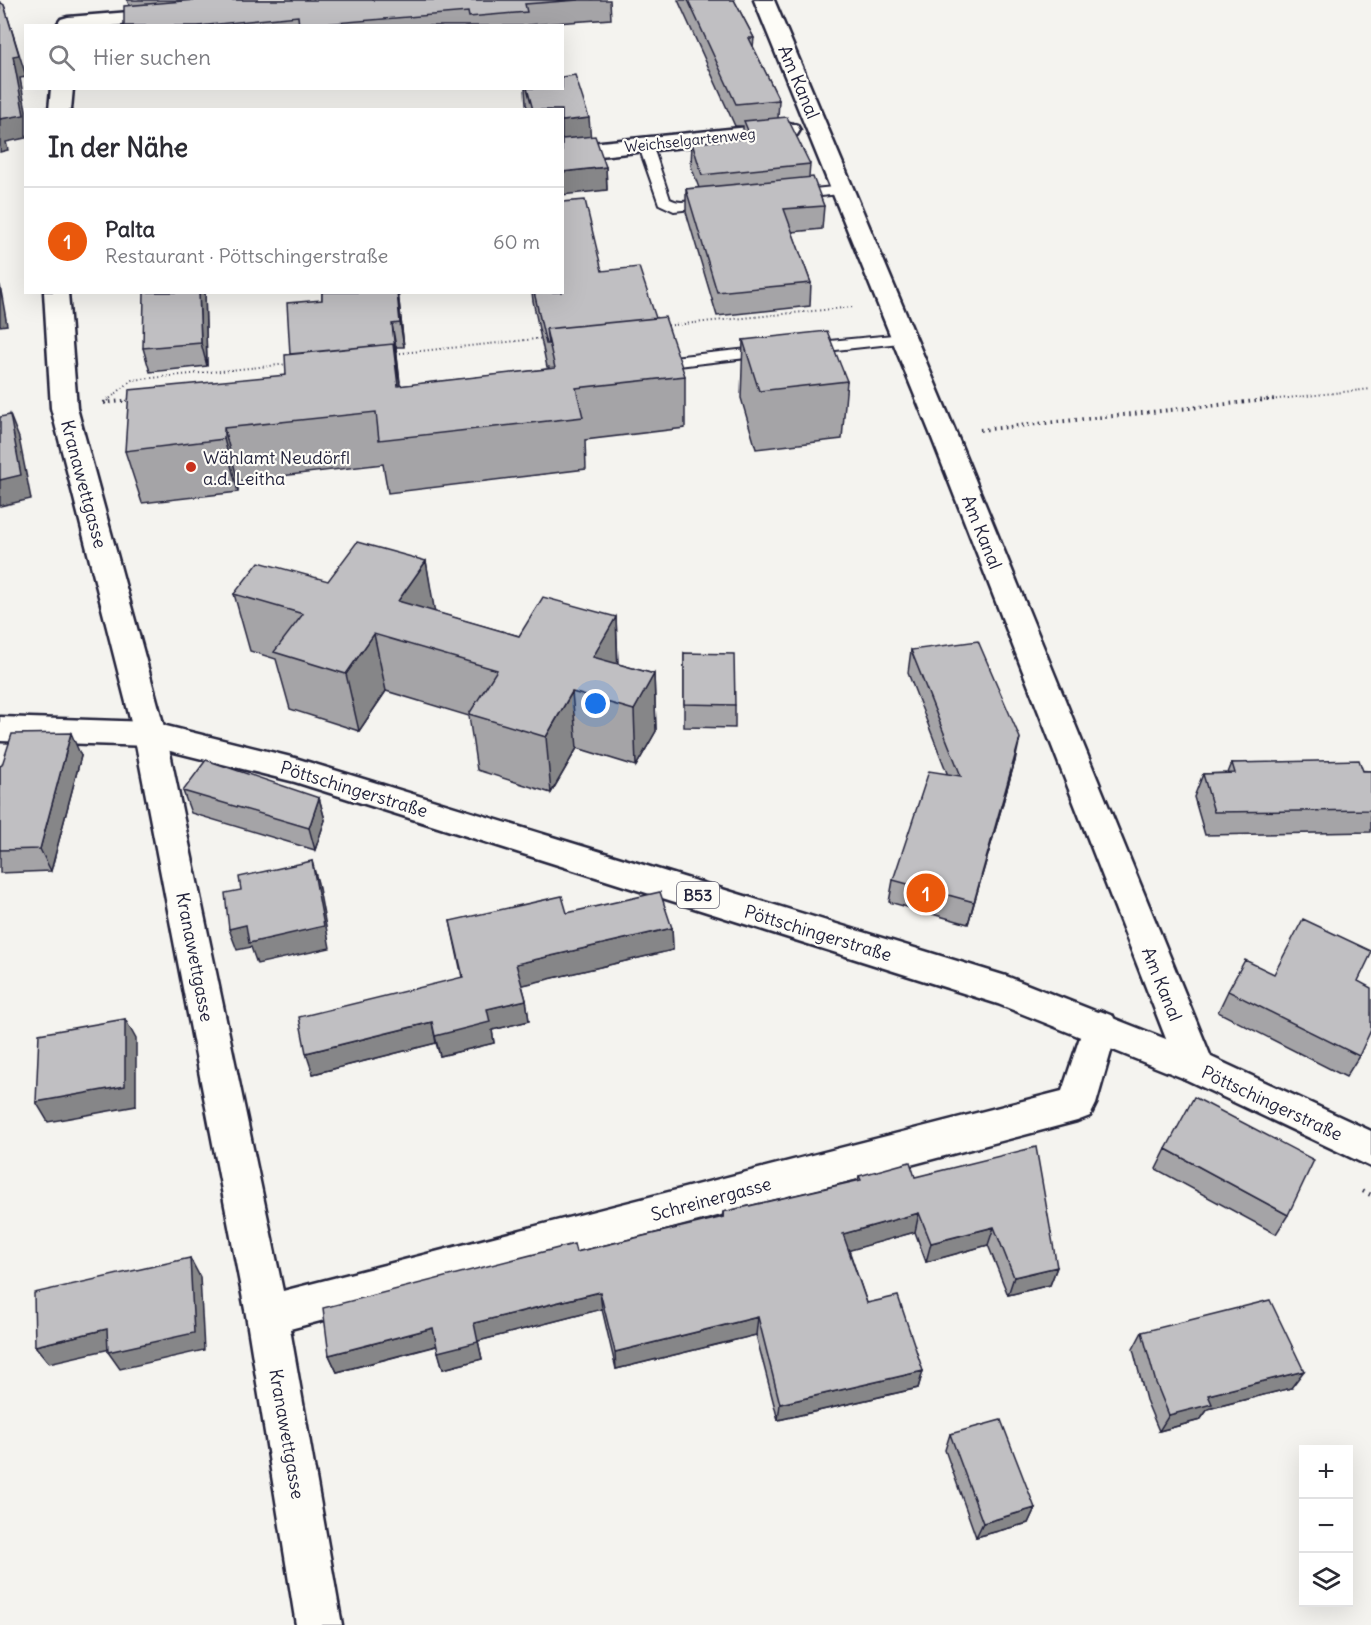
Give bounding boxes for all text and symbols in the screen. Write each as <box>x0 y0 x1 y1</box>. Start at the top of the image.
search box <box>24 24 564 90</box>
icon: search <box>45 41 78 74</box>
street label: Am Kanal <box>773 42 825 122</box>
text: Hier suchen <box>93 43 211 71</box>
street label: Weichselgartenweg <box>623 124 757 156</box>
text: In der Nähe <box>48 131 188 164</box>
text: Palta <box>105 215 155 243</box>
text: 1 <box>64 229 71 254</box>
text: 60 m <box>493 229 540 254</box>
text: Restaurant · Pöttschingerstraße <box>105 243 388 268</box>
street label: Kranawettgasse <box>56 417 112 551</box>
place label: Wählamt Neudörfl a.d. Leitha <box>203 446 350 490</box>
marker: Wählamt Neudörfl a.d. Leitha <box>184 460 198 474</box>
street label: Am Kanal <box>957 492 1007 572</box>
your location <box>581 689 610 718</box>
street label: Pöttschingerstraße <box>277 756 431 822</box>
pin: 1 <box>906 870 946 916</box>
road number: B53 <box>677 882 719 908</box>
street label: Kranawettgasse <box>171 890 219 1024</box>
street label: Pöttschingerstraße <box>741 900 895 966</box>
street label: Am Kanal <box>1137 944 1187 1024</box>
street label: Pöttschingerstraße <box>1198 1060 1346 1146</box>
street label: Schreinergasse <box>648 1172 774 1226</box>
street label: Kranawettgasse <box>264 1367 310 1501</box>
map controls <box>1299 1445 1353 1607</box>
button: + <box>1299 1445 1353 1499</box>
button: − <box>1299 1499 1353 1553</box>
button: layers <box>1299 1553 1353 1607</box>

